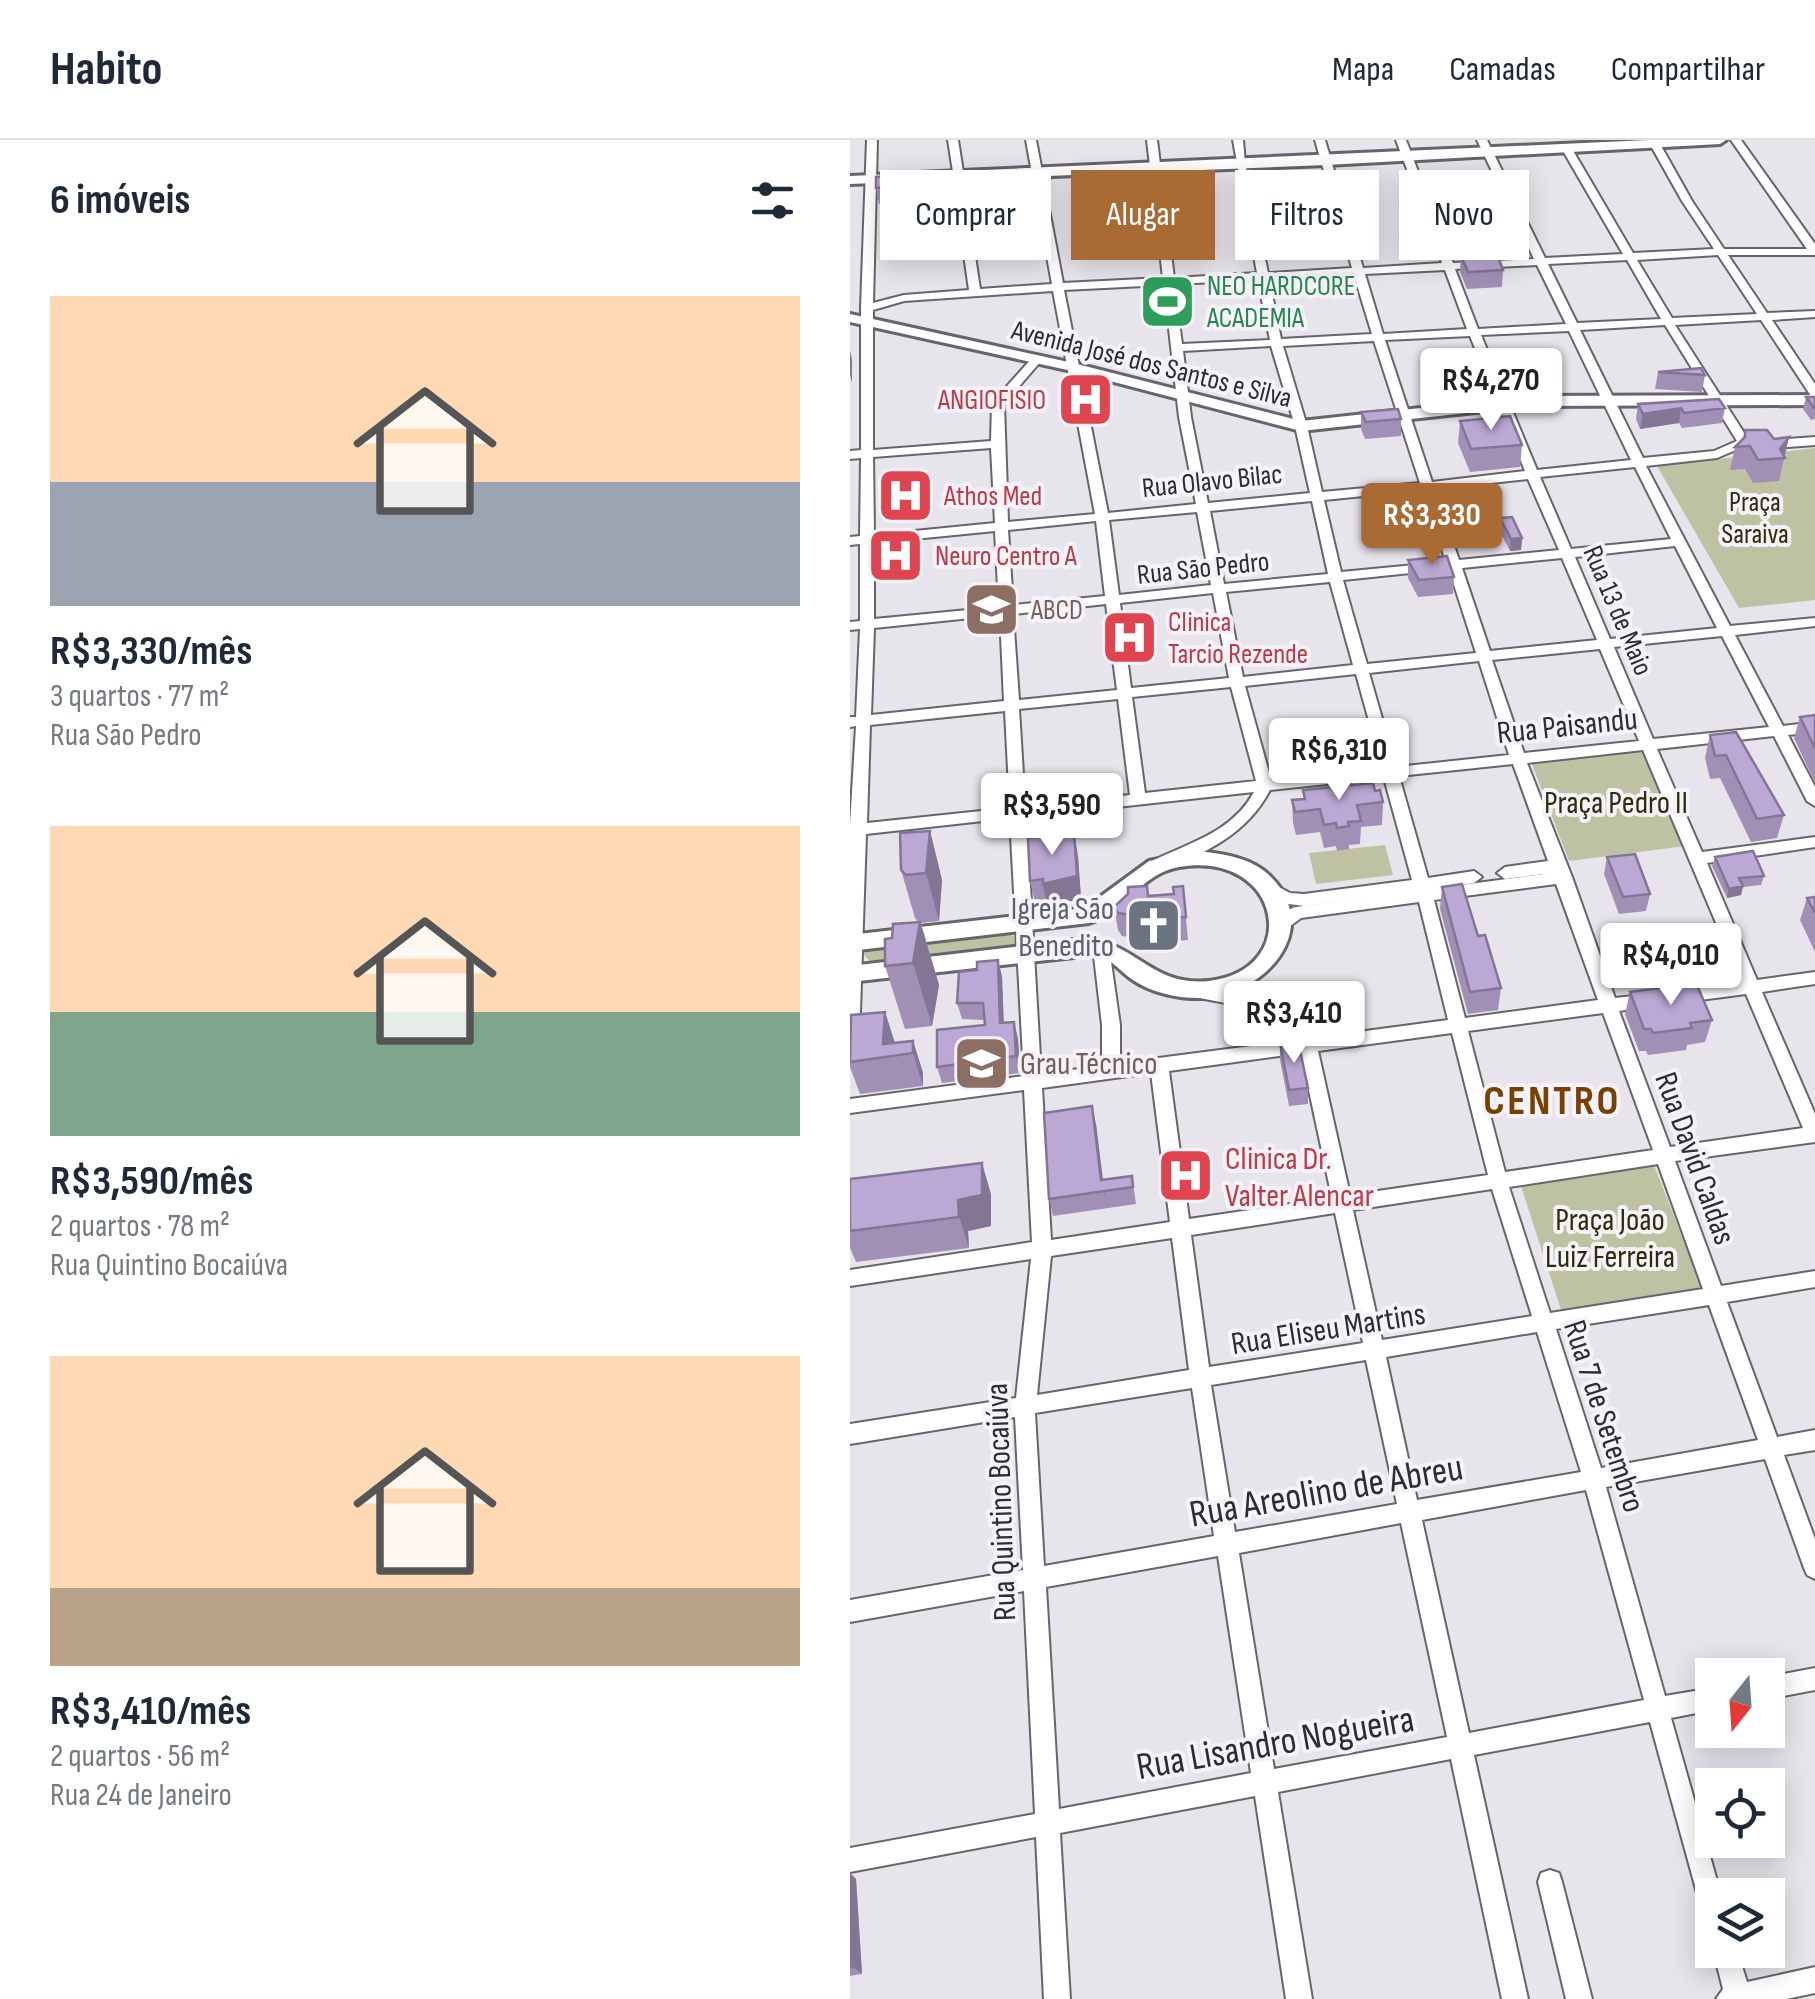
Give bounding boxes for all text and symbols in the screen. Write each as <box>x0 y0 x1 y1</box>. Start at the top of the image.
text: Habito <box>50 41 162 98</box>
text: Mapa <box>1332 48 1394 91</box>
text: Camadas <box>1449 48 1556 91</box>
text: Compartilhar <box>1611 48 1765 91</box>
chip: Comprar <box>880 170 1051 260</box>
chip: Alugar <box>1071 170 1215 260</box>
chip: Filtros <box>1235 170 1379 260</box>
chip: Novo <box>1399 170 1529 260</box>
icon: filters <box>745 173 800 228</box>
text: 6 imóveis <box>50 175 191 226</box>
place label: NEO HARDCORE ACADEMIA <box>1206 270 1355 335</box>
sports icon: NEO HARDCORE ACADEMIA <box>1138 271 1198 331</box>
street label: Avenida José dos Santos e Silva <box>1007 313 1295 415</box>
pin: R$4,270 <box>1399 348 1583 433</box>
icon: home <box>335 361 515 541</box>
text: R$4,270 <box>1442 361 1540 400</box>
hospital icon: ANGIOFISIO <box>1055 369 1115 429</box>
place label: ANGIOFISIO <box>937 384 1046 417</box>
street label: Rua Olavo Bilac <box>1140 458 1284 505</box>
hospital icon: Athos Med <box>875 465 935 525</box>
place label: Athos Med <box>943 480 1042 513</box>
pin: R$3,330 <box>1340 483 1524 568</box>
park label: Praça Saraiva <box>1721 486 1789 551</box>
text: R$3,330 <box>1383 496 1481 535</box>
hospital icon: Neuro Centro A <box>866 525 926 585</box>
place label: Neuro Centro A <box>935 540 1078 573</box>
street label: Rua 13 de Maio <box>1576 541 1660 680</box>
street label: Rua São Pedro <box>1135 545 1271 592</box>
school or university icon: ABCD <box>962 579 1022 639</box>
place label: ABCD <box>1030 594 1083 627</box>
place label: Clinica Tarcio Rezende <box>1168 606 1308 671</box>
hospital icon: Clinica Tarcio Rezende <box>1099 607 1159 667</box>
text: R$3,330/mês <box>50 626 252 677</box>
text: 3 quartos · 77 m² <box>50 677 229 716</box>
street label: Rua Paisandu <box>1495 700 1639 753</box>
text: Rua São Pedro <box>50 716 202 755</box>
pin: R$6,310 <box>1247 718 1431 803</box>
text: R$6,310 <box>1291 731 1387 770</box>
pin: R$3,590 <box>960 773 1144 858</box>
park label: Praça Pedro II <box>1544 784 1688 823</box>
text: R$3,590 <box>1003 786 1101 825</box>
place label: Igreja São Benedito <box>1011 890 1114 966</box>
icon: home <box>335 891 515 1071</box>
church icon: Igreja São Benedito <box>1123 896 1183 956</box>
pin: R$4,010 <box>1579 923 1763 1008</box>
text: R$4,010 <box>1622 936 1720 975</box>
pin: R$3,410 <box>1202 981 1386 1066</box>
text: R$3,410 <box>1246 994 1342 1033</box>
school or university icon: Grau Técnico <box>951 1033 1011 1093</box>
place label: Grau Técnico <box>1020 1045 1157 1084</box>
street label: Rua David Caldas <box>1645 1067 1744 1250</box>
district label: CENTRO <box>1483 1076 1621 1127</box>
place label: Clinica Dr. Valter Alencar <box>1225 1140 1374 1216</box>
hospital icon: Clinica Dr. Valter Alencar <box>1156 1146 1216 1206</box>
text: R$3,590/mês <box>50 1156 253 1207</box>
park label: Praça João Luiz Ferreira <box>1545 1201 1675 1277</box>
text: 2 quartos · 78 m² <box>50 1207 230 1246</box>
text: Rua Quintino Bocaiúva <box>50 1246 288 1285</box>
street label: Rua Eliseu Martins <box>1228 1295 1428 1364</box>
street label: Rua 7 de Setembro <box>1554 1316 1653 1517</box>
street label: Rua Quintino Bocaiúva <box>978 1382 1025 1622</box>
icon: home <box>335 1421 515 1601</box>
street label: Rua Areolino de Abreu <box>1186 1445 1466 1538</box>
north arrow <box>1695 1658 1785 1748</box>
map controls <box>1695 1658 1785 1968</box>
text: R$3,410/mês <box>50 1686 251 1737</box>
street label: Rua Lisandro Nogueira <box>1133 1697 1418 1790</box>
text: 2 quartos · 56 m² <box>50 1737 230 1776</box>
button: locate <box>1695 1768 1785 1858</box>
text: Rua 24 de Janeiro <box>50 1776 232 1815</box>
button: layers <box>1695 1878 1785 1968</box>

